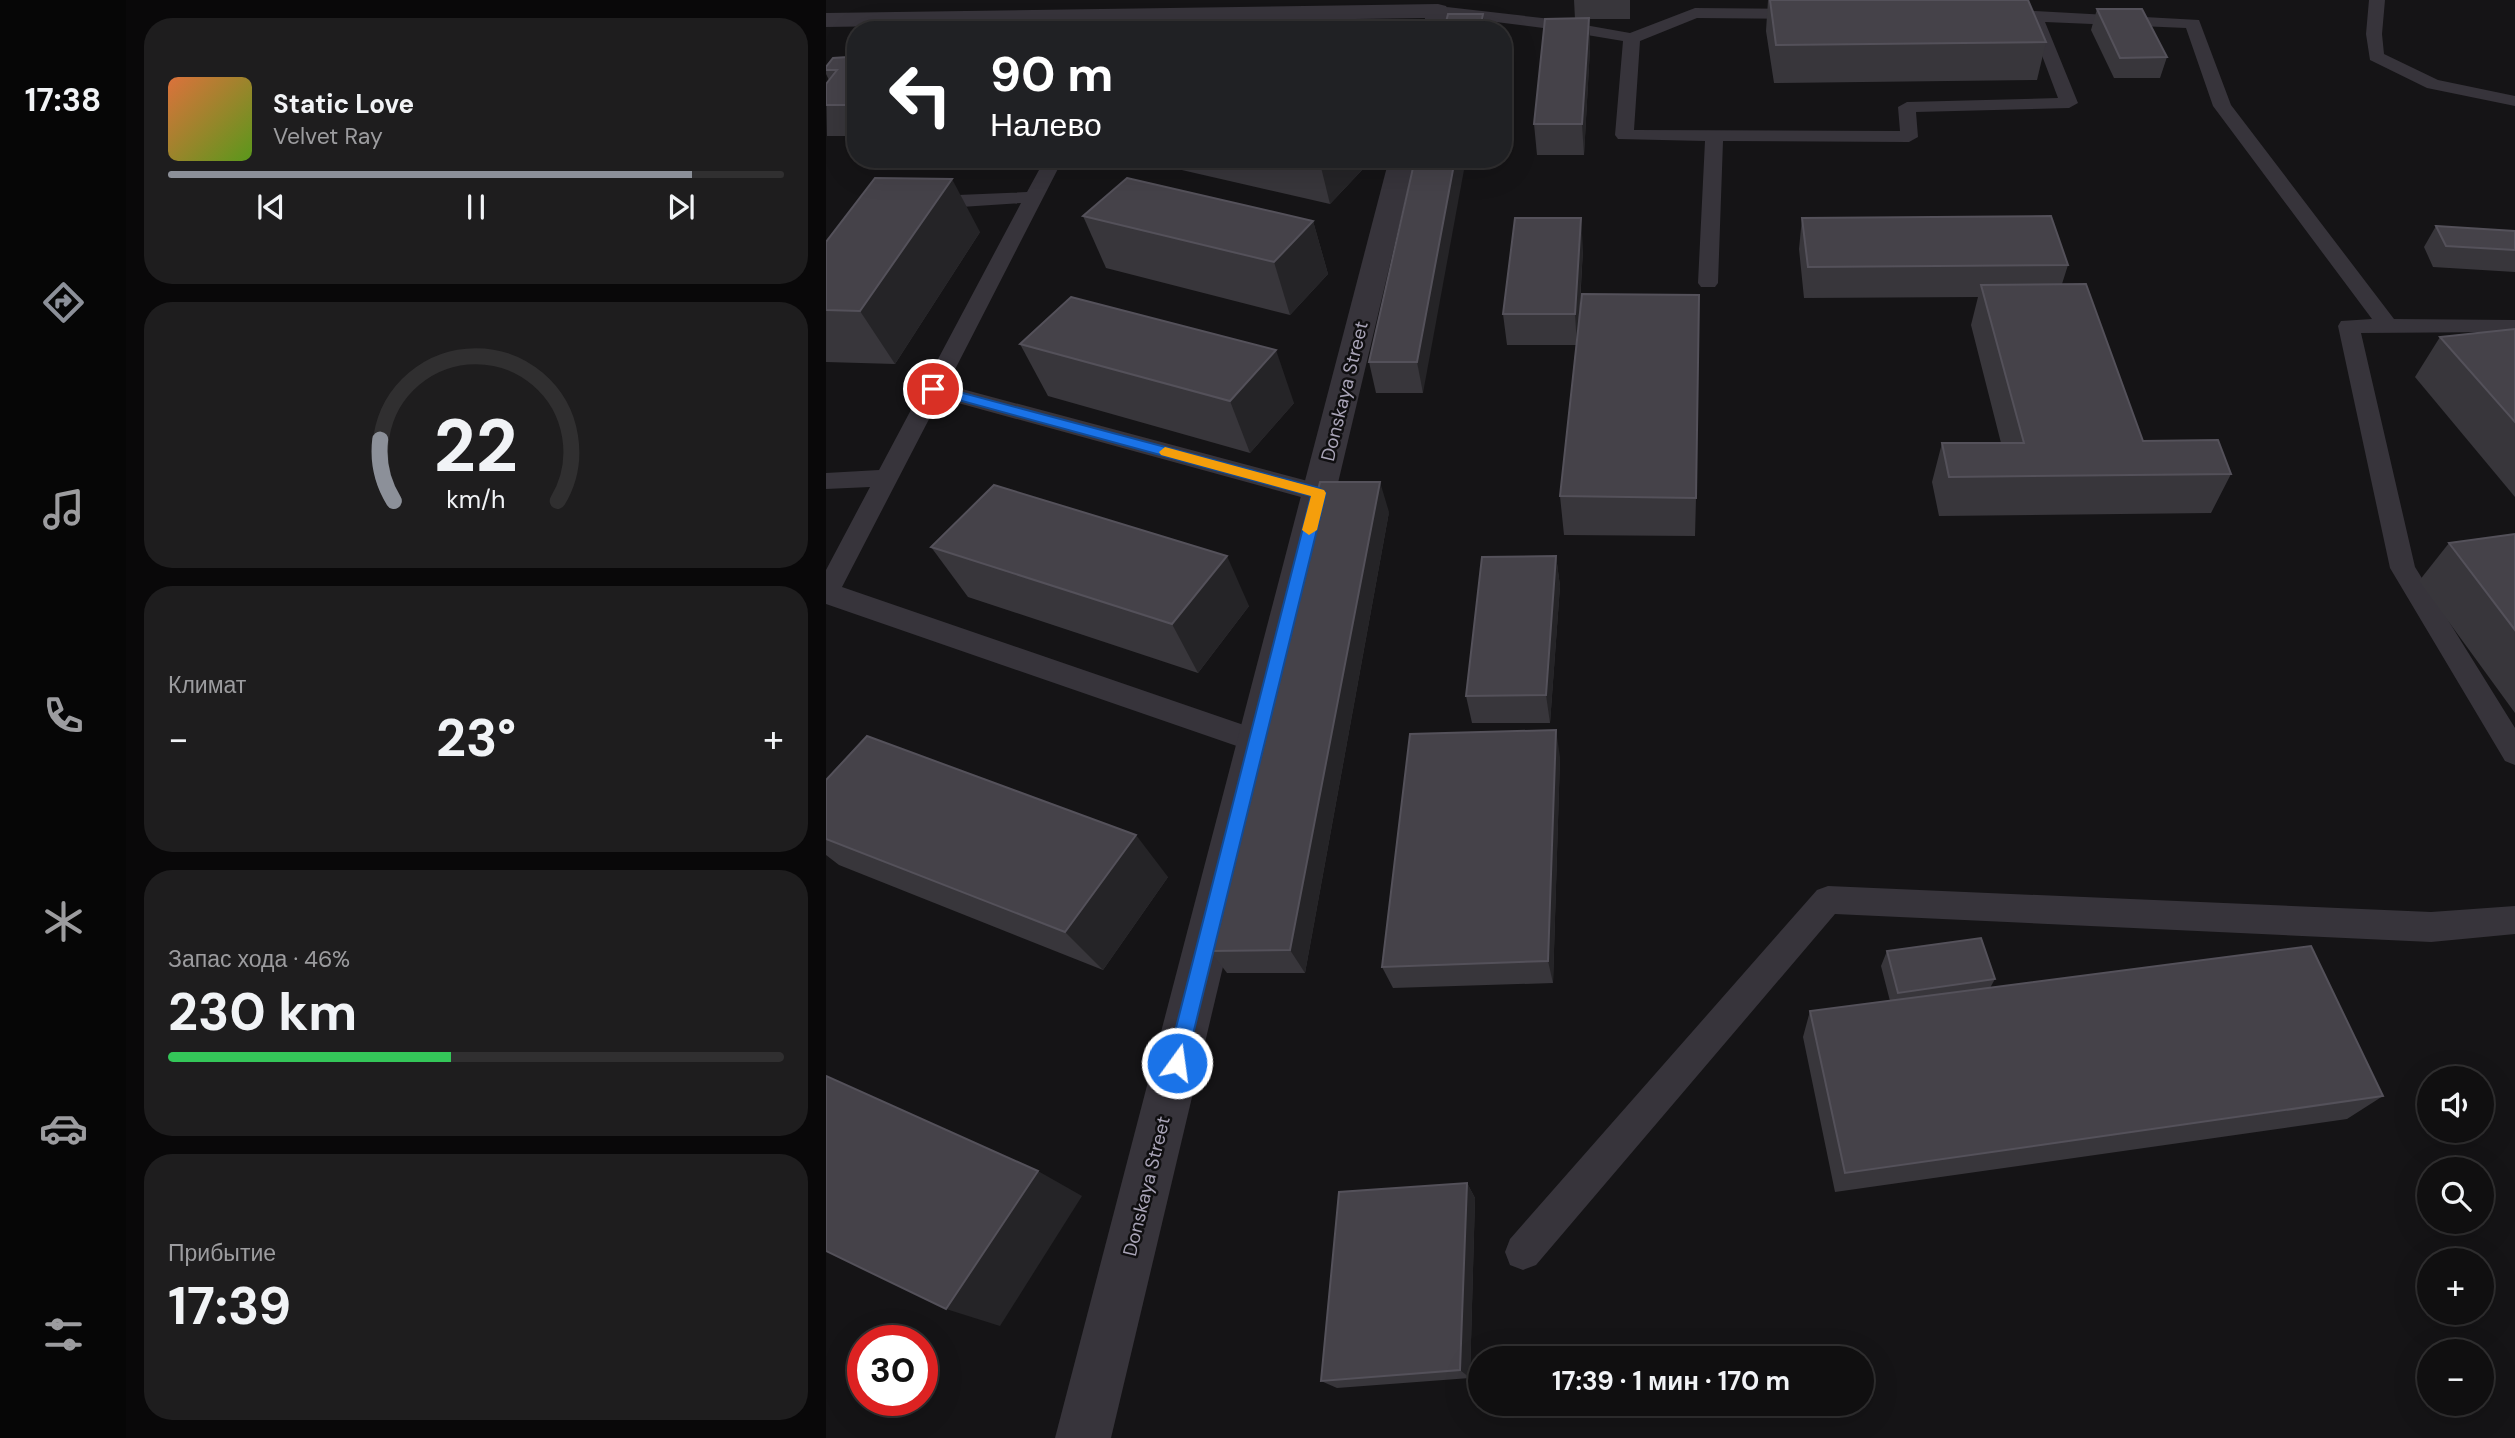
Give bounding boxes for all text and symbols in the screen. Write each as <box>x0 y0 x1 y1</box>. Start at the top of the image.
text: 90 m <box>990 42 1113 106</box>
icon: left <box>875 49 966 140</box>
text: 17:38 <box>25 79 101 121</box>
text: Static Love <box>273 87 414 121</box>
text: Налево <box>990 104 1102 146</box>
text: Velvet Ray <box>273 121 383 151</box>
icon: previous <box>252 188 290 226</box>
icon: pause <box>457 188 495 226</box>
icon: next <box>662 188 700 226</box>
icon: directions <box>39 278 88 327</box>
street label: Donskaya Street <box>1315 318 1374 464</box>
pin <box>903 359 963 419</box>
icon: arrive <box>914 370 952 408</box>
text: 22 <box>434 399 518 494</box>
text: km/h <box>446 483 506 516</box>
icon: music <box>39 485 88 534</box>
text: Климат <box>168 670 246 700</box>
icon: phone <box>39 691 88 740</box>
text: 23° <box>436 704 516 772</box>
text: − <box>168 714 189 764</box>
text: + <box>763 714 784 764</box>
icon: climate <box>39 897 88 946</box>
text: Запас хода · 46% <box>168 944 350 974</box>
text: 230 km <box>168 978 357 1046</box>
position arrow <box>1140 1026 1214 1100</box>
map controls <box>2417 1066 2494 1416</box>
button: sound <box>2417 1066 2494 1143</box>
icon: car <box>39 1104 88 1153</box>
street label: Donskaya Street <box>1117 1113 1176 1259</box>
button: search <box>2417 1157 2494 1234</box>
text: Прибытие <box>168 1238 276 1268</box>
button: + <box>2417 1248 2494 1325</box>
text: 17:39 <box>168 1272 291 1340</box>
icon: filters <box>39 1310 88 1359</box>
speed limit sign: 30 <box>847 1325 938 1416</box>
button: − <box>2417 1339 2494 1416</box>
text: 17:39 · 1 мин · 170 m <box>1552 1364 1790 1398</box>

